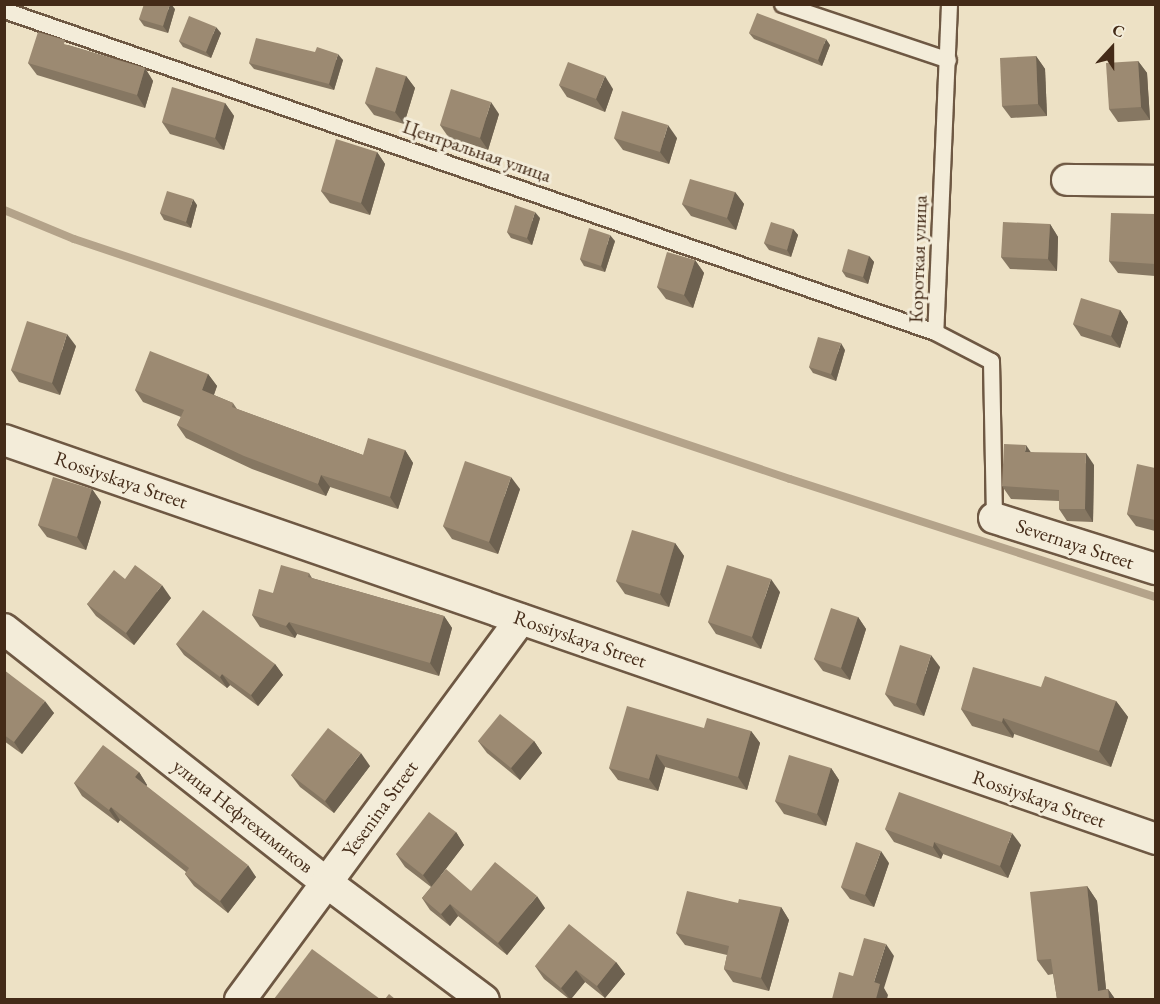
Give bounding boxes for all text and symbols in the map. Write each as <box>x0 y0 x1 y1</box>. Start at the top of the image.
north arrow <box>1082 18 1142 78</box>
text: С <box>1110 19 1128 43</box>
street label: Центральная улица <box>400 114 554 188</box>
street label: Короткая улица <box>904 195 932 323</box>
street label: Rossiyskaya Street <box>52 446 190 514</box>
street label: Severnaya Street <box>1013 514 1137 574</box>
street label: Rossiyskaya Street <box>511 605 649 673</box>
street label: улица Нефтехимиков <box>168 754 318 878</box>
street label: Yesenina Street <box>337 756 423 862</box>
street label: Rossiyskaya Street <box>970 765 1108 833</box>

